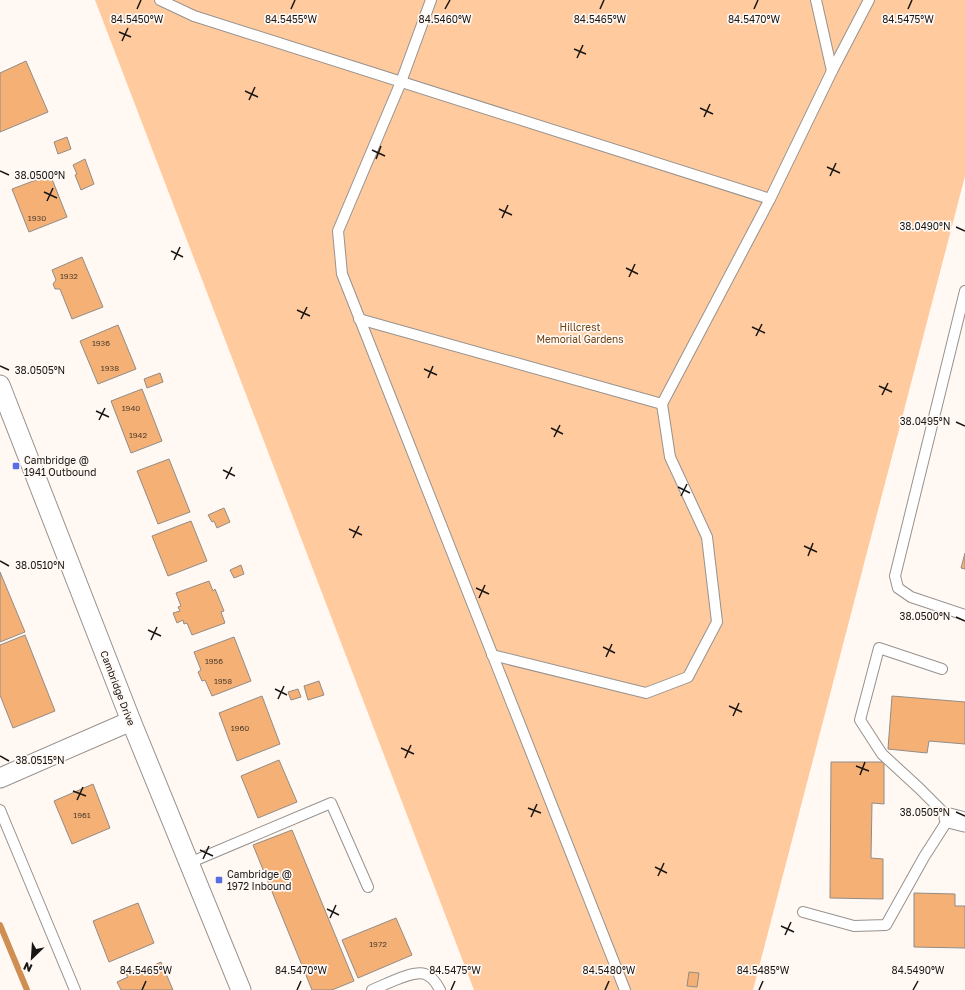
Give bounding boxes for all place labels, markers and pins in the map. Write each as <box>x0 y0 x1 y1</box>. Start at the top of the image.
place label: Cambridge @ 1941 Outbound <box>24 454 96 478</box>
marker: Cambridge @ 1941 Outbound <box>11 461 21 471</box>
place label: Cambridge @ 1972 Inbound <box>227 868 292 892</box>
marker: Cambridge @ 1972 Inbound <box>214 875 224 885</box>

